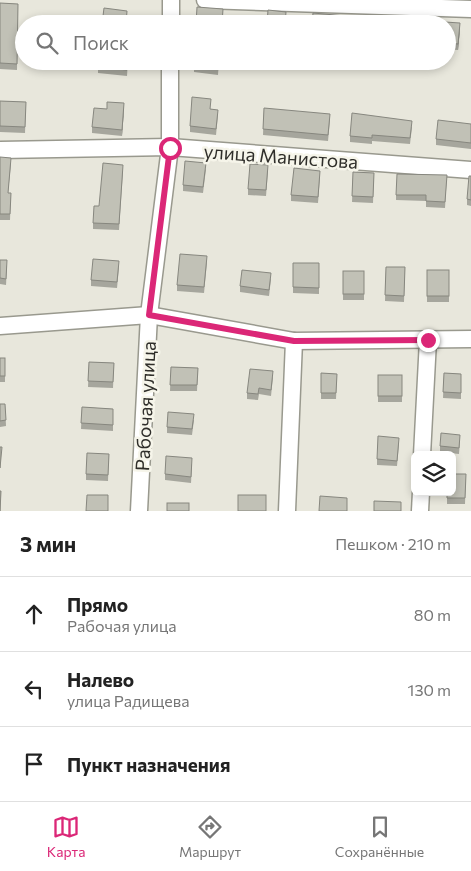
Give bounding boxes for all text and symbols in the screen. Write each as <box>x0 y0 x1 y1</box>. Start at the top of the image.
search box <box>15 15 456 70</box>
icon: search <box>33 29 61 57</box>
text: Поиск <box>73 31 129 54</box>
route start <box>159 137 182 160</box>
street label: улица Манистова <box>203 139 359 173</box>
route end <box>417 329 440 352</box>
street label: Рабочая улица <box>130 340 160 472</box>
map controls <box>411 451 456 496</box>
button: layers <box>411 451 456 496</box>
text: 3 мин <box>20 531 76 556</box>
text: Пешком · 210 m <box>335 534 451 553</box>
text: Прямо <box>67 593 128 616</box>
icon: ahead <box>20 600 48 628</box>
text: 80 m <box>414 605 451 624</box>
text: Рабочая улица <box>67 616 177 635</box>
text: Налево <box>67 668 134 691</box>
icon: left <box>20 675 48 703</box>
text: 130 m <box>408 680 451 699</box>
text: улица Радищева <box>67 691 189 710</box>
icon: arrive <box>20 750 48 778</box>
text: Пункт назначения <box>67 753 230 776</box>
tab: Карта <box>47 813 85 860</box>
tab: Маршрут <box>179 813 241 860</box>
tab: Сохранённые <box>335 813 424 860</box>

